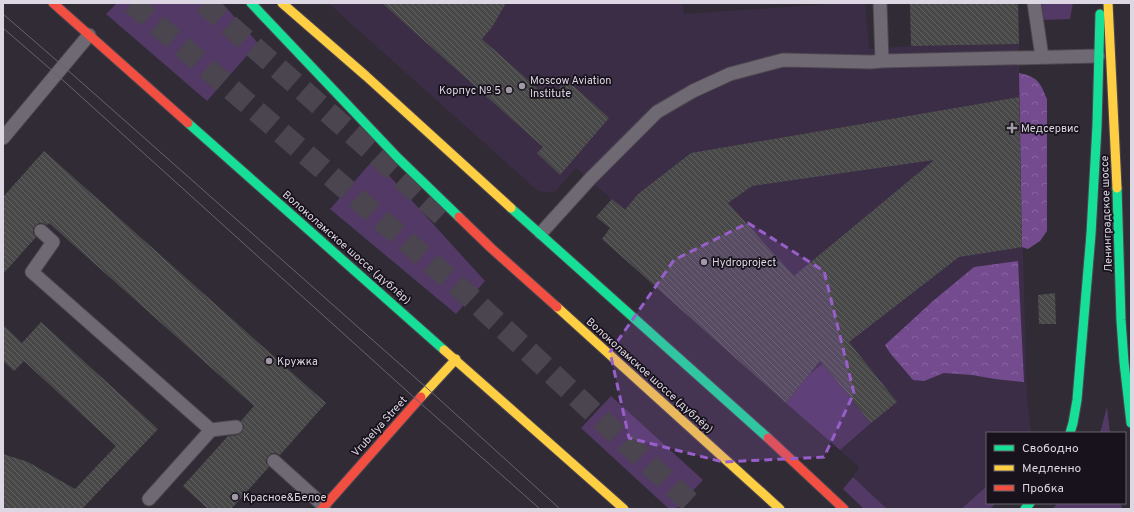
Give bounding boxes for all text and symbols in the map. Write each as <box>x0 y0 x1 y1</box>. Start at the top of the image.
place label: Moscow Aviation Institute <box>530 74 612 101</box>
marker: Moscow Aviation Institute <box>517 81 527 91</box>
place label: Корпус № 5 <box>439 84 501 98</box>
marker: Корпус № 5 <box>504 85 514 95</box>
marker: Медсервис <box>1006 122 1018 134</box>
place label: Медсервис <box>1021 122 1079 136</box>
street label: Ленинградское шоссе <box>1098 155 1116 273</box>
street label: Волоколамское шоссе (дублёр) <box>279 188 414 308</box>
place label: Hydroproject <box>712 256 777 270</box>
marker: Hydroproject <box>699 257 709 267</box>
street label: Волоколамское шоссе (дублёр) <box>583 315 716 437</box>
place label: Кружка <box>277 355 318 369</box>
marker: Кружка <box>264 356 274 366</box>
street label: Vrubelya Street <box>349 394 411 460</box>
legend <box>986 432 1126 504</box>
text: Свободно <box>1022 441 1079 457</box>
text: Медленно <box>1022 461 1082 477</box>
text: Пробка <box>1022 481 1064 497</box>
place label: Красное&Белое <box>243 491 326 505</box>
marker: Красное&Белое <box>230 492 240 502</box>

